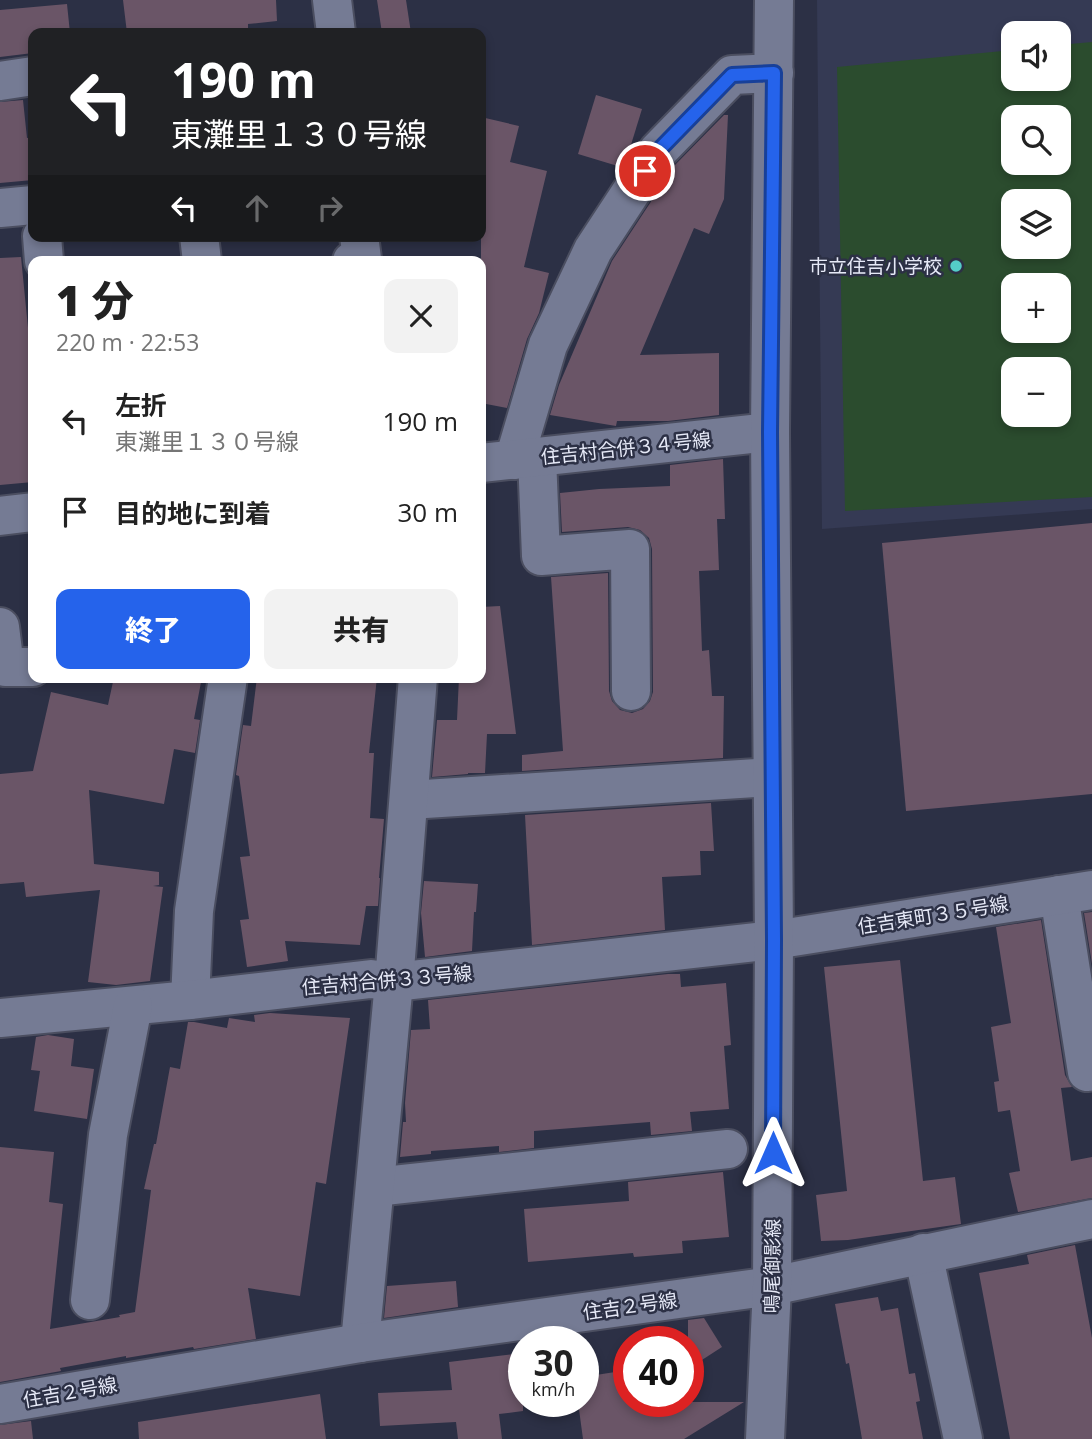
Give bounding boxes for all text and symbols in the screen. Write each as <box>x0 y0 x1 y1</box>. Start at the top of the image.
map controls <box>1001 21 1071 427</box>
button: sound <box>1001 21 1071 91</box>
text: 190 m <box>171 46 316 112</box>
icon: left <box>56 56 147 147</box>
button: search <box>1001 105 1071 175</box>
text: 東灘里１３０号線 <box>171 112 427 155</box>
pin <box>615 141 675 201</box>
icon: arrive <box>626 152 664 190</box>
icon: left <box>165 189 203 227</box>
icon: ahead <box>238 189 276 227</box>
icon: right <box>311 189 349 227</box>
button: layers <box>1001 189 1071 259</box>
place label: 市立住吉小学校 <box>809 253 942 279</box>
marker: 市立住吉小学校 <box>948 258 964 274</box>
text: 1 分 <box>56 271 134 328</box>
button: + <box>1001 273 1071 343</box>
button: close <box>384 279 458 353</box>
text: 220 m · 22:53 <box>56 326 199 358</box>
button: − <box>1001 357 1071 427</box>
text: 左折 <box>115 387 167 423</box>
icon: left <box>56 402 94 440</box>
text: 190 m <box>383 403 458 439</box>
text: 東灘里１３０号線 <box>115 425 299 457</box>
street label: 住吉村合併３４号線 <box>540 426 712 470</box>
icon: arrive <box>56 493 94 531</box>
text: 30 m <box>397 494 458 530</box>
text: 目的地に到着 <box>115 495 271 531</box>
button: 終了 <box>56 589 250 669</box>
button: 共有 <box>264 589 458 669</box>
street label: 住吉東町３５号線 <box>856 890 1010 940</box>
street label: 住吉村合併３３号線 <box>301 960 473 1000</box>
position arrow <box>736 1116 810 1190</box>
street label: 鳴尾御影線 <box>758 1218 786 1314</box>
street label: 住吉２号線 <box>581 1287 679 1325</box>
speed limit sign: 40 <box>613 1326 704 1417</box>
text: 30 <box>533 1339 574 1386</box>
street label: 住吉２号線 <box>21 1371 119 1413</box>
text: km/h <box>532 1377 575 1401</box>

